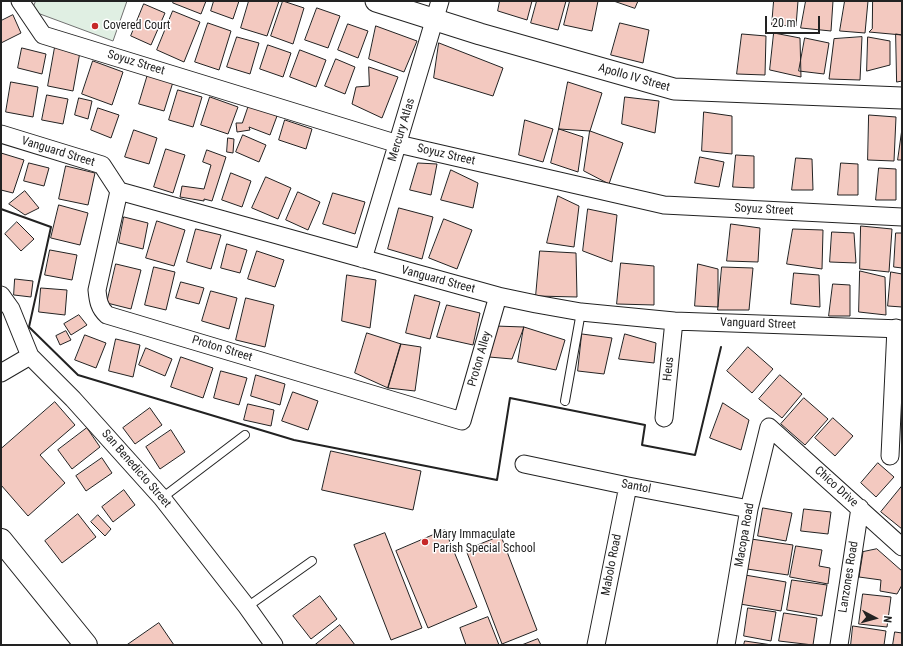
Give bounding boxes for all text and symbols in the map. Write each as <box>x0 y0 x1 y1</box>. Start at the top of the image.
scale bar <box>767 8 822 34</box>
text: 20 m <box>772 16 796 30</box>
place label: Covered Court <box>103 19 170 33</box>
marker: Covered Court <box>90 21 100 31</box>
street label: Soyuz Street <box>106 47 166 79</box>
street label: Apollo IV Street <box>597 61 671 95</box>
street label: Mercury Atlas <box>386 97 418 163</box>
street label: Vanguard Street <box>20 134 96 170</box>
street label: Soyuz Street <box>416 141 476 169</box>
street label: Soyuz Street <box>734 201 794 219</box>
street label: Vanguard Street <box>400 263 476 297</box>
street label: Vanguard Street <box>720 315 796 333</box>
street label: Proton Alley <box>465 330 495 388</box>
street label: Proton Street <box>190 333 254 365</box>
street label: Heus <box>661 356 677 382</box>
street label: San Benedicto Street <box>98 427 174 511</box>
street label: Chico Drive <box>811 464 861 510</box>
street label: Santol <box>620 477 652 497</box>
street label: Macopa Road <box>732 502 758 568</box>
place label: Mary Immaculate Parish Special School <box>433 528 535 556</box>
street label: Mabolo Road <box>599 533 625 597</box>
marker: Mary Immaculate Parish Special School <box>420 537 430 547</box>
street label: Lanzones Road <box>836 540 862 614</box>
north arrow <box>855 598 895 638</box>
text: N <box>881 615 894 623</box>

